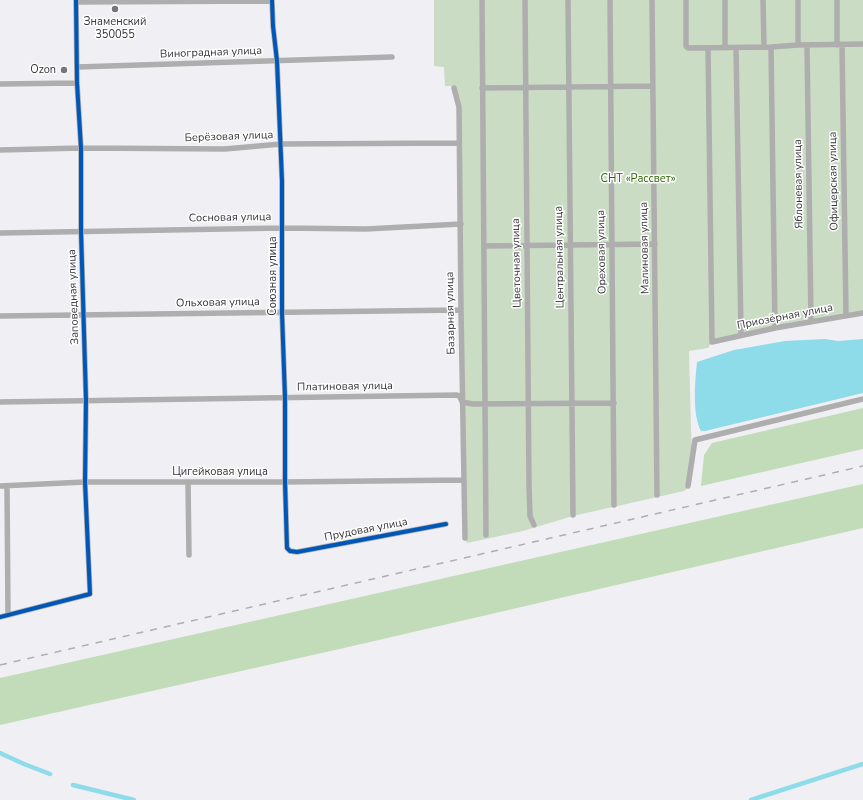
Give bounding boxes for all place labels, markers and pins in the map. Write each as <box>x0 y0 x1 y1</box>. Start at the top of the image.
marker: Знаменский 350055 <box>110 4 120 14</box>
place label: Знаменский 350055 <box>84 15 146 41</box>
place label: Ozon <box>30 63 56 77</box>
marker: Ozon <box>59 65 69 75</box>

